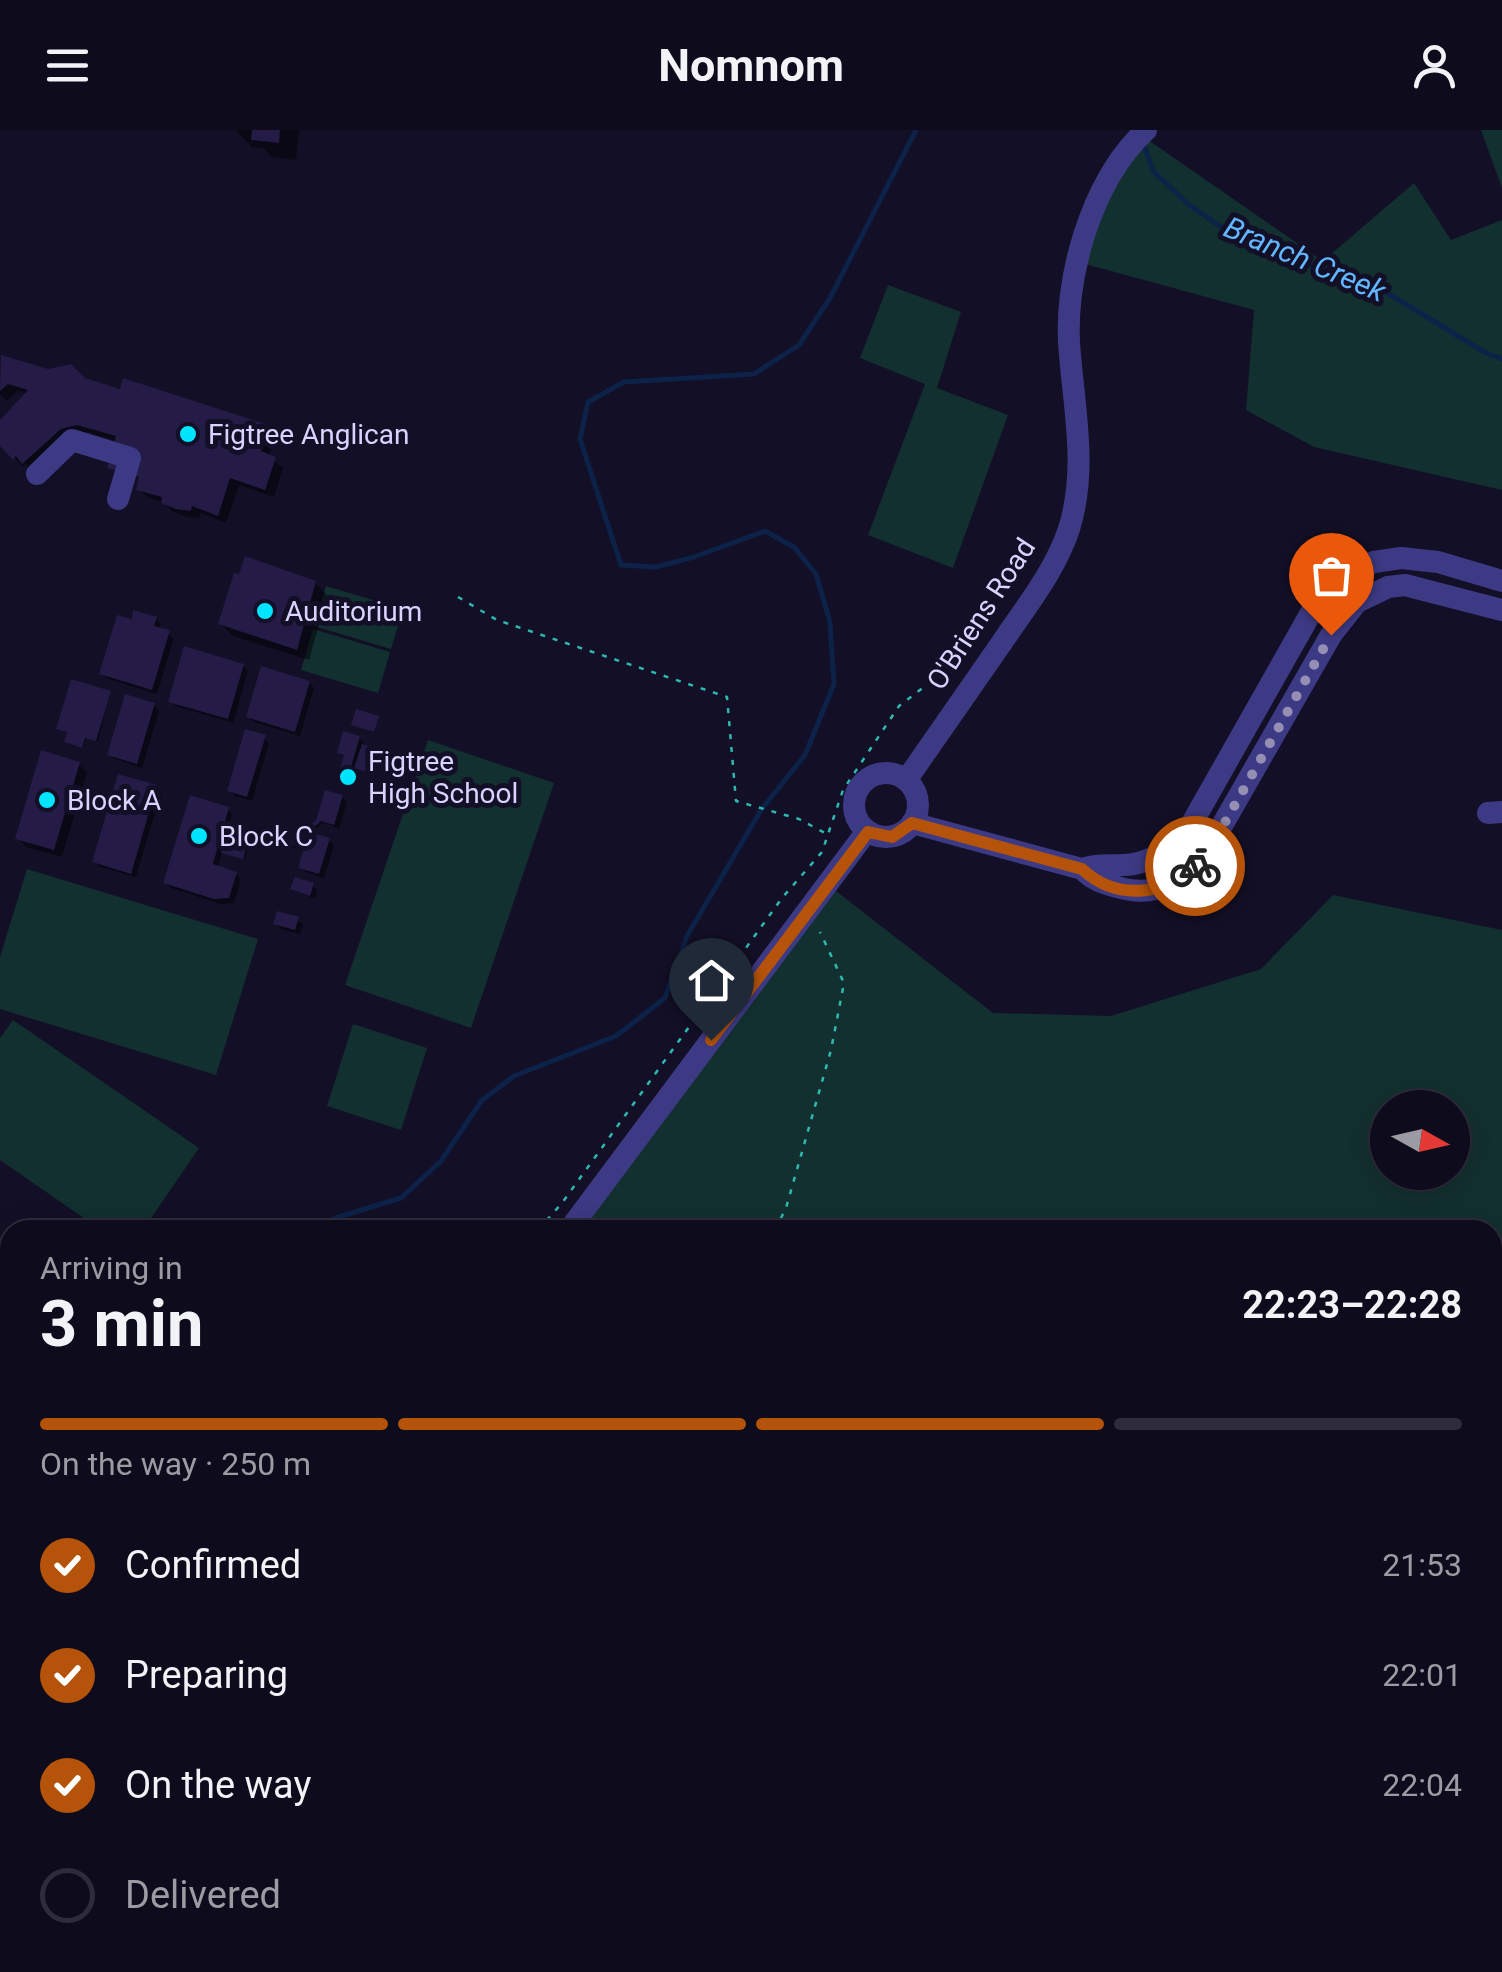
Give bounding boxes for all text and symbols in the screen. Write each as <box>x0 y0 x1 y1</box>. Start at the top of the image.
icon: menu <box>40 38 95 93</box>
icon: person <box>1407 38 1462 93</box>
text: Nomnom <box>658 39 844 92</box>
water label: Branch Creek <box>1219 209 1392 309</box>
place label: Figtree Anglican <box>208 418 409 451</box>
marker: Figtree Anglican <box>177 423 199 445</box>
street label: O'Briens Road <box>920 532 1042 696</box>
pin <box>1289 533 1374 636</box>
icon: bag <box>1304 548 1359 603</box>
place label: Auditorium <box>285 595 422 628</box>
marker: Auditorium <box>254 600 276 622</box>
place label: Figtree High School <box>368 745 518 810</box>
marker: Figtree High School <box>337 766 359 788</box>
place label: Block A <box>67 784 161 817</box>
marker: Block A <box>36 789 58 811</box>
courier <box>1145 816 1245 916</box>
place label: Block C <box>219 820 313 853</box>
marker: Block C <box>188 825 210 847</box>
icon: bike <box>1168 839 1223 894</box>
pin <box>669 938 754 1041</box>
icon: home <box>684 953 739 1008</box>
north arrow <box>1370 1090 1470 1190</box>
map controls <box>1370 1090 1470 1190</box>
text: Arriving in <box>40 1249 183 1287</box>
text: 22:23–22:28 <box>1242 1283 1462 1327</box>
text: 3 min <box>40 1286 203 1362</box>
text: On the way · 250 m <box>40 1445 311 1483</box>
icon: check <box>40 1538 95 1593</box>
text: Confirmed <box>125 1543 301 1587</box>
text: 21:53 <box>1382 1546 1462 1584</box>
icon: check <box>40 1648 95 1703</box>
text: Preparing <box>125 1653 288 1697</box>
text: 22:01 <box>1382 1656 1462 1694</box>
icon: check <box>40 1758 95 1813</box>
text: On the way <box>125 1763 311 1807</box>
text: 22:04 <box>1382 1766 1462 1804</box>
text: Delivered <box>125 1873 281 1917</box>

